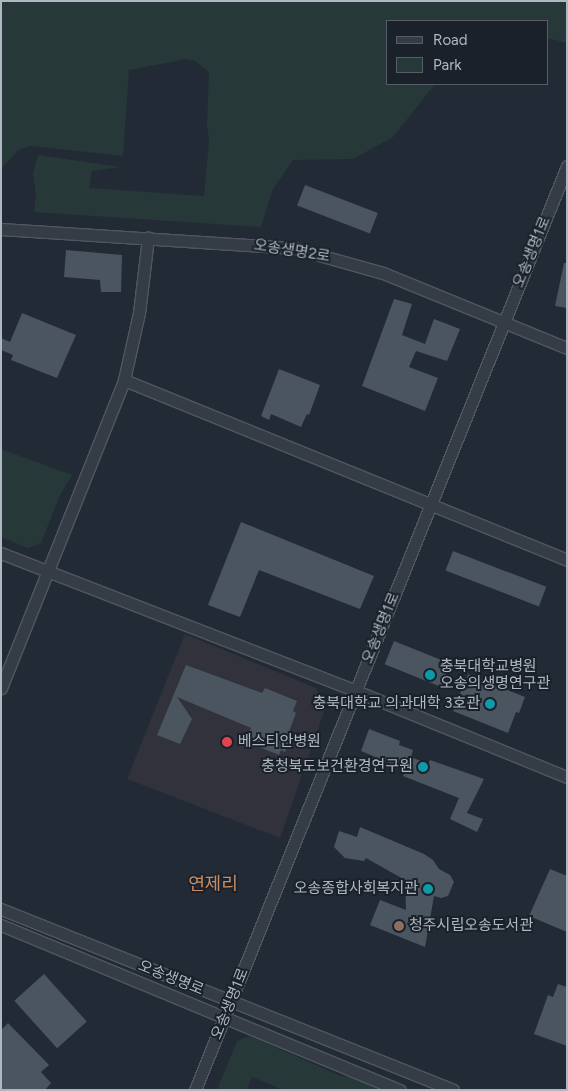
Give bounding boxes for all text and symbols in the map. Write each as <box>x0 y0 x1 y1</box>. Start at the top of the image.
legend <box>386 20 548 85</box>
text: Road <box>433 31 468 49</box>
text: Park <box>433 56 462 74</box>
street label: 오송생명1로 <box>510 214 554 290</box>
street label: 오송생명2로 <box>252 236 332 266</box>
street label: 오송생명1로 <box>359 590 403 666</box>
place label: 충북대학교병원 오송의생명연구관 <box>440 657 550 692</box>
marker: 충북대학교병원 오송의생명연구관 <box>424 669 436 681</box>
place label: 충북대학교 의과대학 3호관 <box>313 695 480 713</box>
marker: 충북대학교 의과대학 3호관 <box>484 698 496 710</box>
place label: 베스티안병원 <box>238 733 321 751</box>
marker: 베스티안병원 <box>220 735 234 749</box>
place label: 충청북도보건환경연구원 <box>261 758 413 776</box>
marker: 충청북도보건환경연구원 <box>417 761 429 773</box>
district label: 연제리 <box>188 873 238 895</box>
place label: 오송종합사회복지관 <box>294 880 418 898</box>
marker: 오송종합사회복지관 <box>422 883 434 895</box>
place label: 청주시립오송도서관 <box>409 917 533 935</box>
marker: 청주시립오송도서관 <box>393 920 405 932</box>
street label: 오송생명로 <box>136 957 206 999</box>
street label: 오송생명1로 <box>208 966 252 1042</box>

